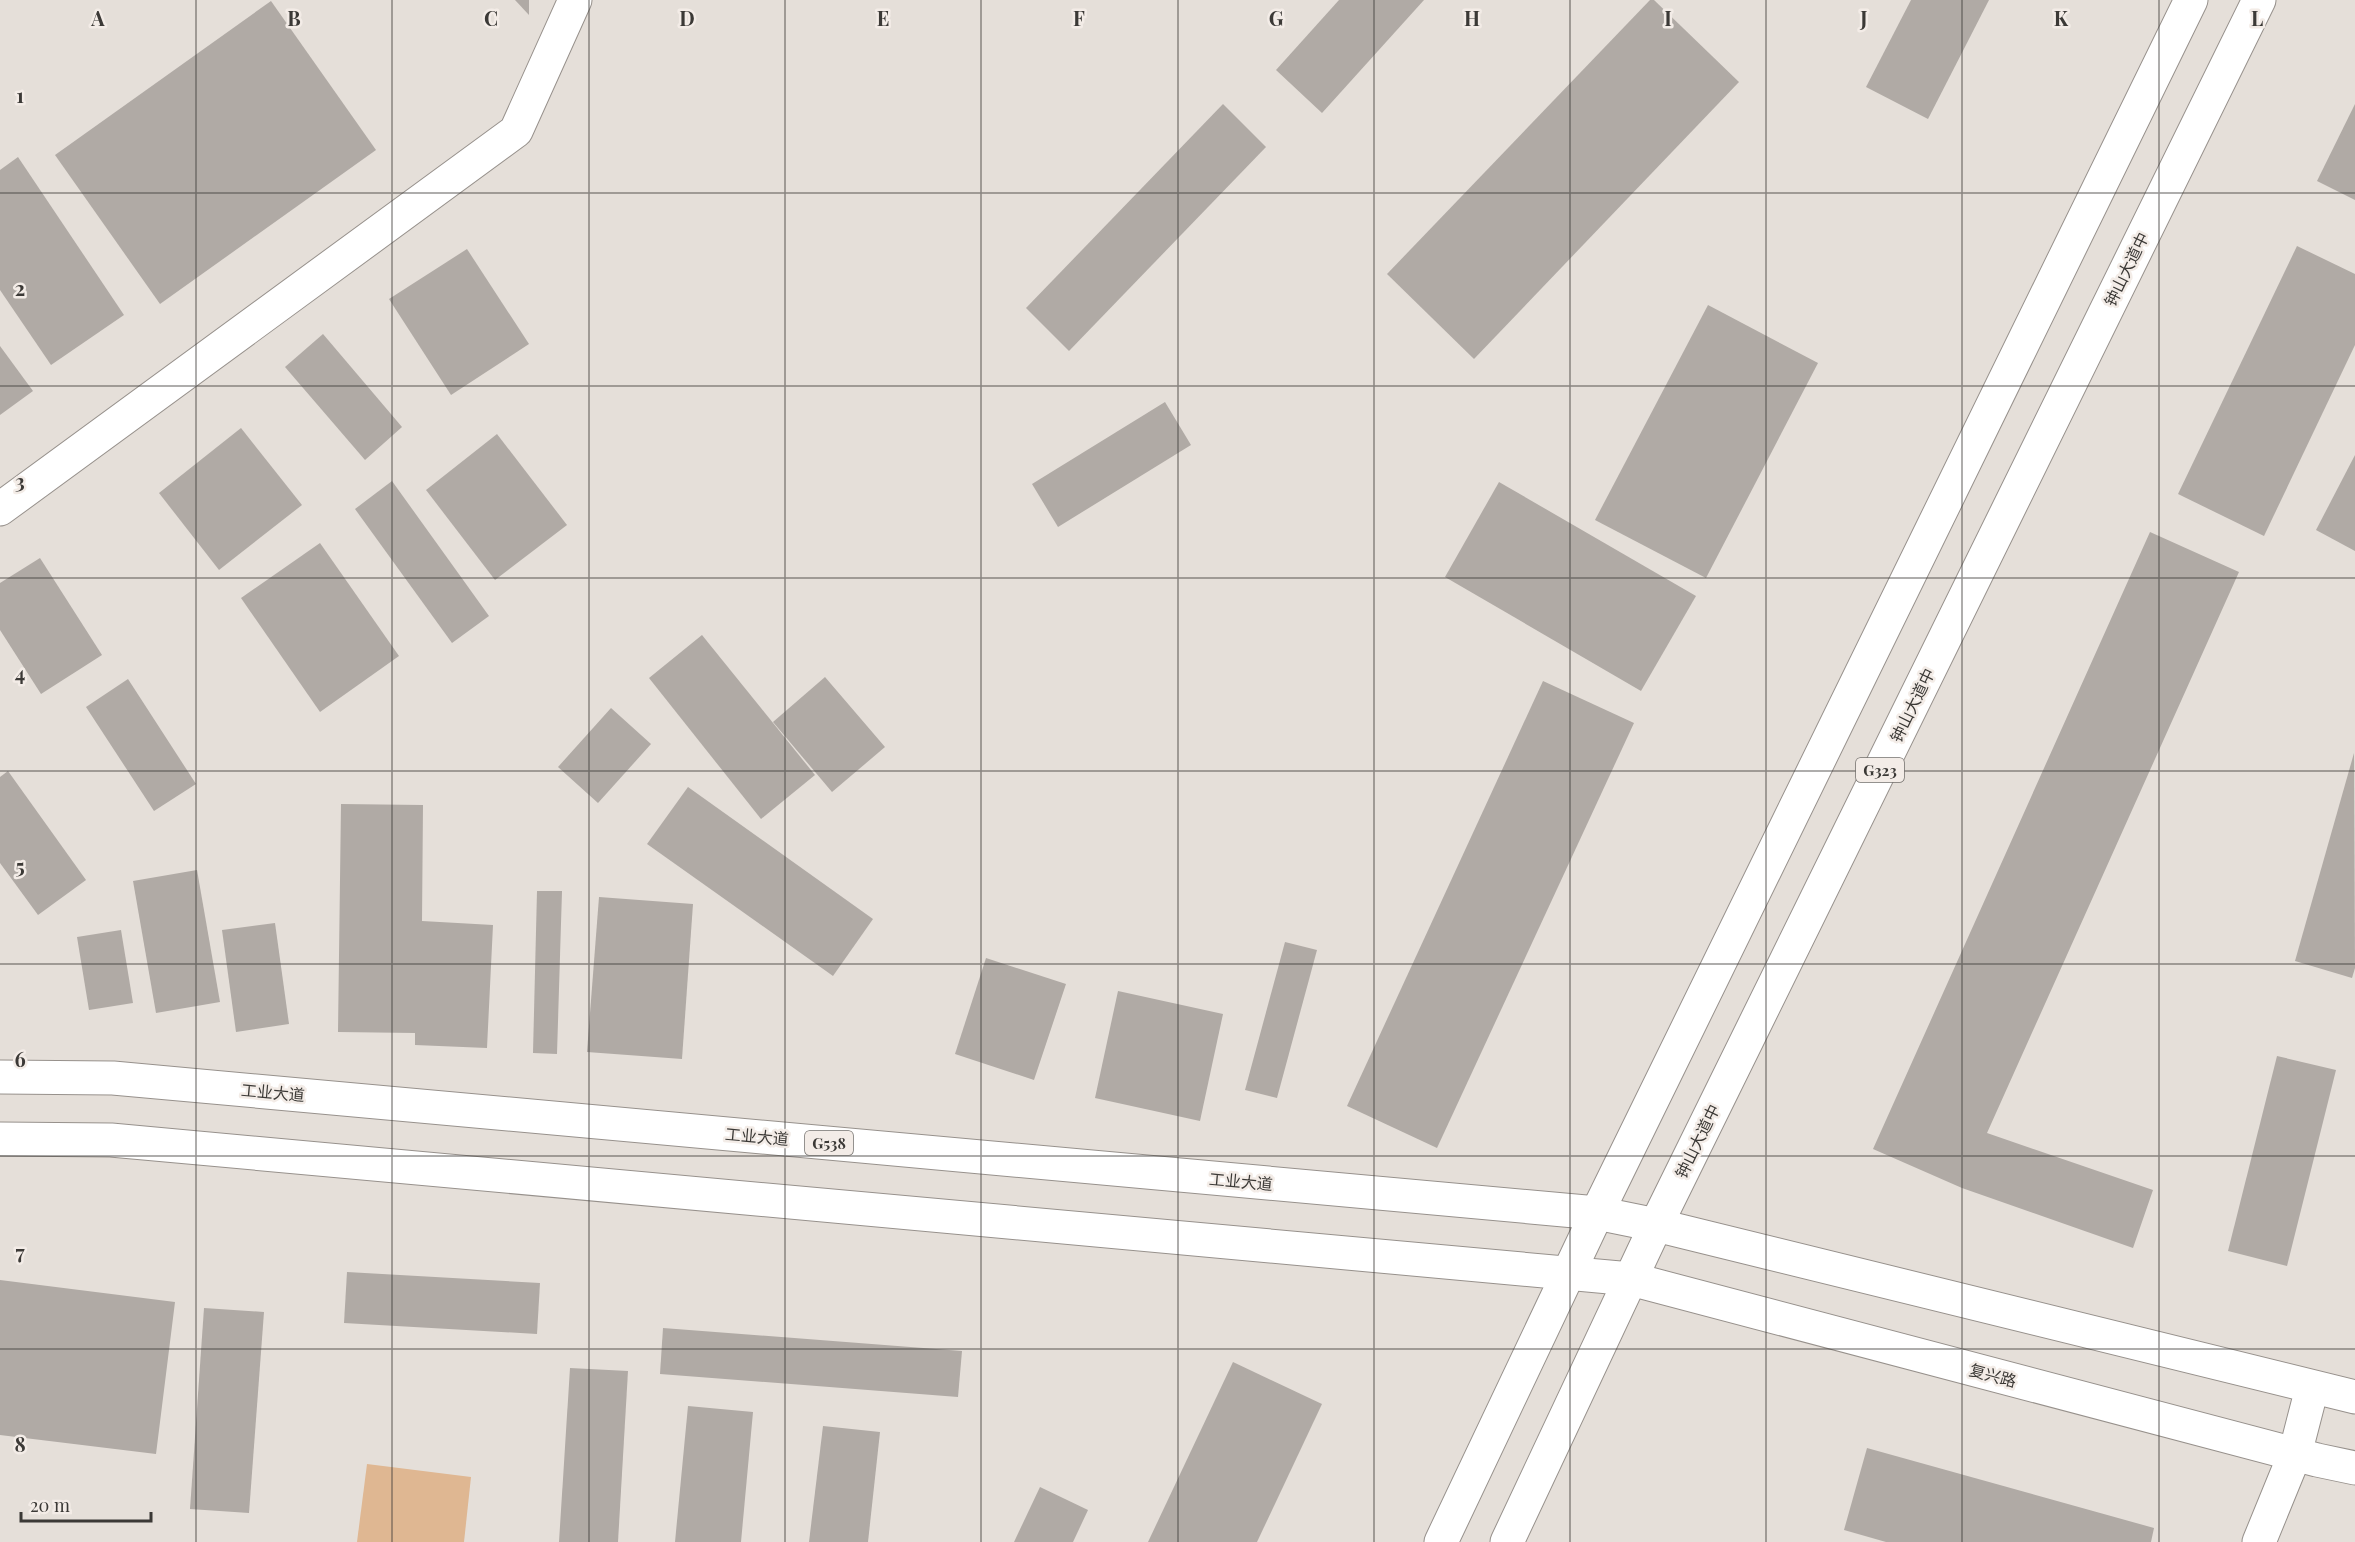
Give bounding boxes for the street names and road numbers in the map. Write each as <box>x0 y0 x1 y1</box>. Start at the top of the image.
street label: 钟山大道中 <box>2099 228 2153 310</box>
street label: 钟山大道中 <box>1885 664 1939 746</box>
road number: G323 <box>1856 758 1904 782</box>
street label: 工业大道 <box>240 1079 306 1105</box>
street label: 钟山大道中 <box>1670 1100 1724 1182</box>
street label: 工业大道 <box>724 1123 790 1149</box>
road number: G538 <box>805 1131 853 1155</box>
street label: 工业大道 <box>1208 1168 1274 1194</box>
street label: 复兴路 <box>1967 1359 2019 1391</box>

